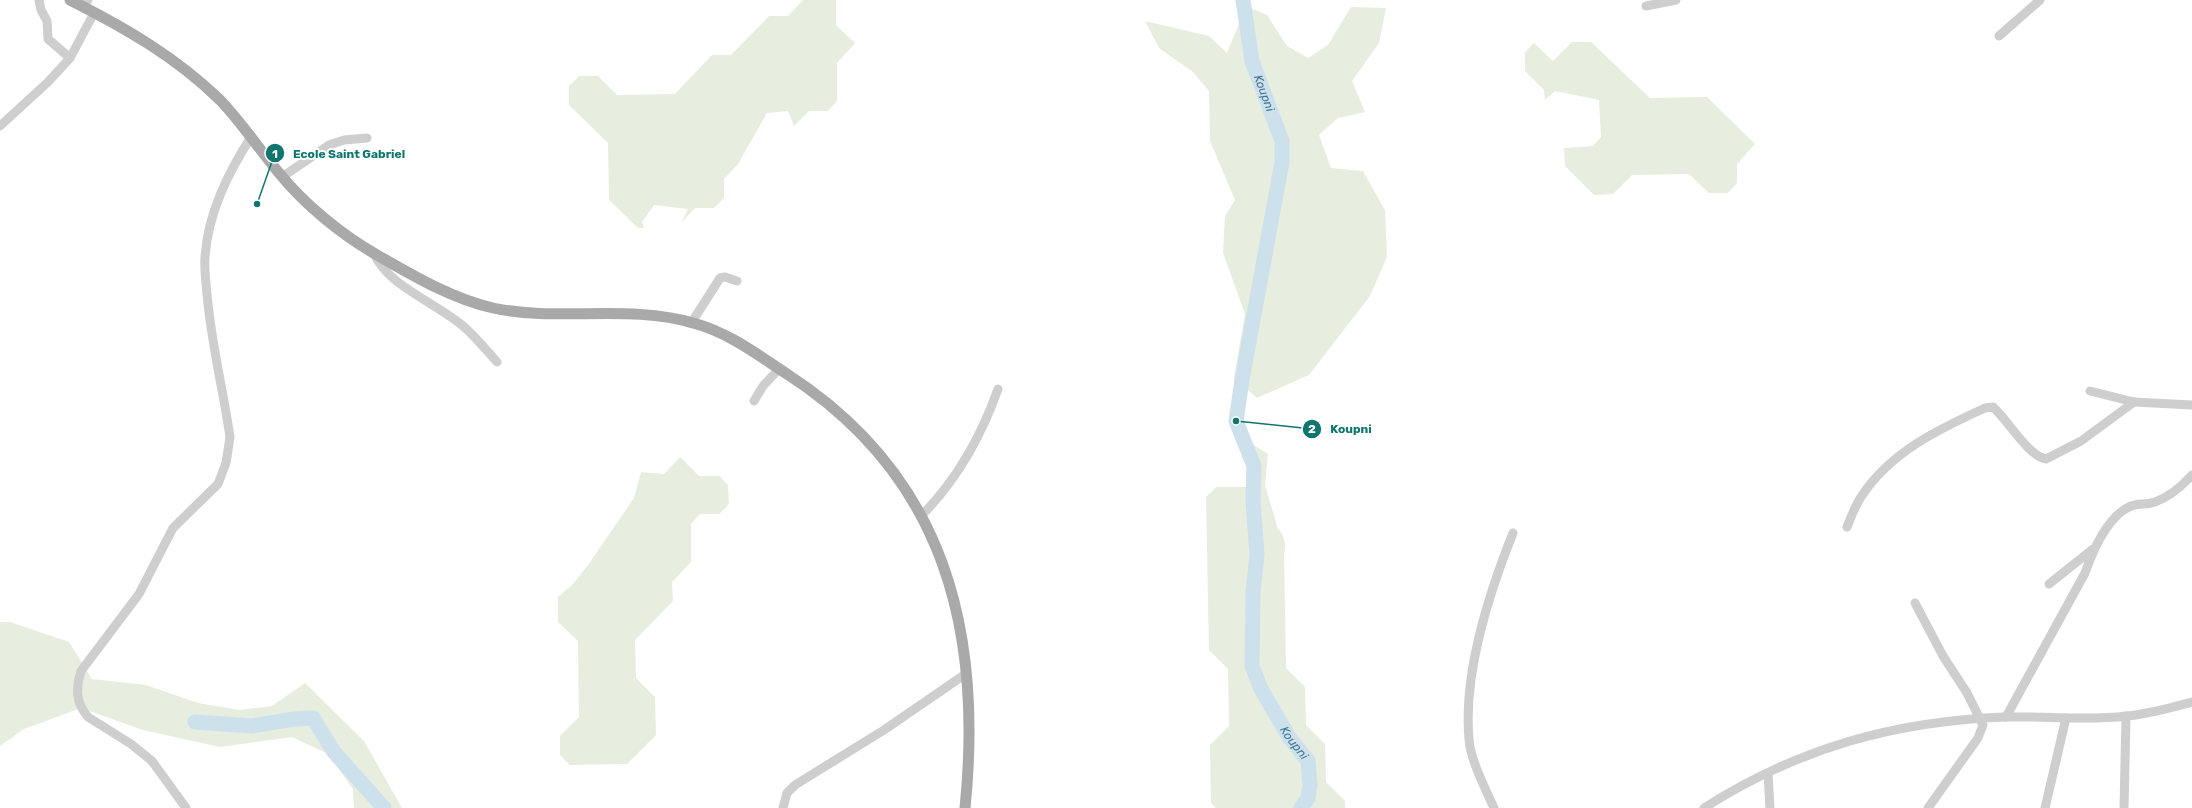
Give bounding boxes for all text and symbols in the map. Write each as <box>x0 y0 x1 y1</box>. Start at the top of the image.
water label: Koupni <box>1251 73 1278 114</box>
callout: Ecole Saint Gabriel <box>265 141 413 165</box>
text: 1 <box>272 147 278 161</box>
text: Ecole Saint Gabriel <box>293 147 405 161</box>
callout: Koupni <box>1302 417 1380 441</box>
text: 2 <box>1308 422 1316 436</box>
text: Koupni <box>1330 422 1372 436</box>
water label: Koupni <box>1277 724 1312 763</box>

